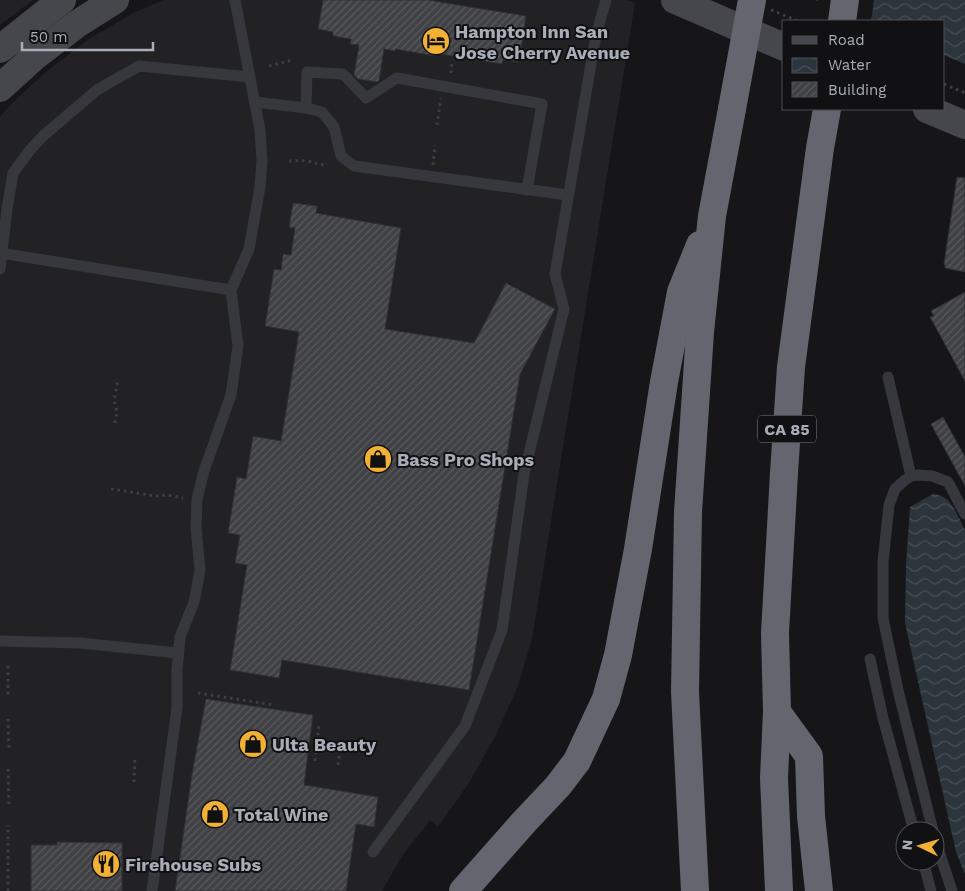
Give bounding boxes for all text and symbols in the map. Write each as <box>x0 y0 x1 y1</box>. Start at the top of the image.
scale bar <box>22 20 154 52</box>
legend <box>782 20 945 110</box>
place label: Hampton Inn San Jose Cherry Avenue <box>455 21 630 63</box>
hotel icon: Hampton Inn San Jose Cherry Avenue <box>421 26 451 56</box>
text: 50 m <box>30 28 67 46</box>
text: Road <box>828 31 865 49</box>
text: Water <box>828 56 871 74</box>
text: Building <box>828 81 886 99</box>
road number: CA 85 <box>758 416 816 442</box>
shop icon: Bass Pro Shops <box>363 444 393 474</box>
place label: Bass Pro Shops <box>397 449 534 470</box>
shop icon: Ulta Beauty <box>238 729 268 759</box>
place label: Ulta Beauty <box>272 734 377 755</box>
shop icon: Total Wine <box>200 799 230 829</box>
place label: Total Wine <box>234 804 328 825</box>
north arrow <box>895 821 945 871</box>
text: N <box>899 839 915 851</box>
restaurant icon: Firehouse Subs <box>91 849 121 879</box>
place label: Firehouse Subs <box>125 854 261 875</box>

